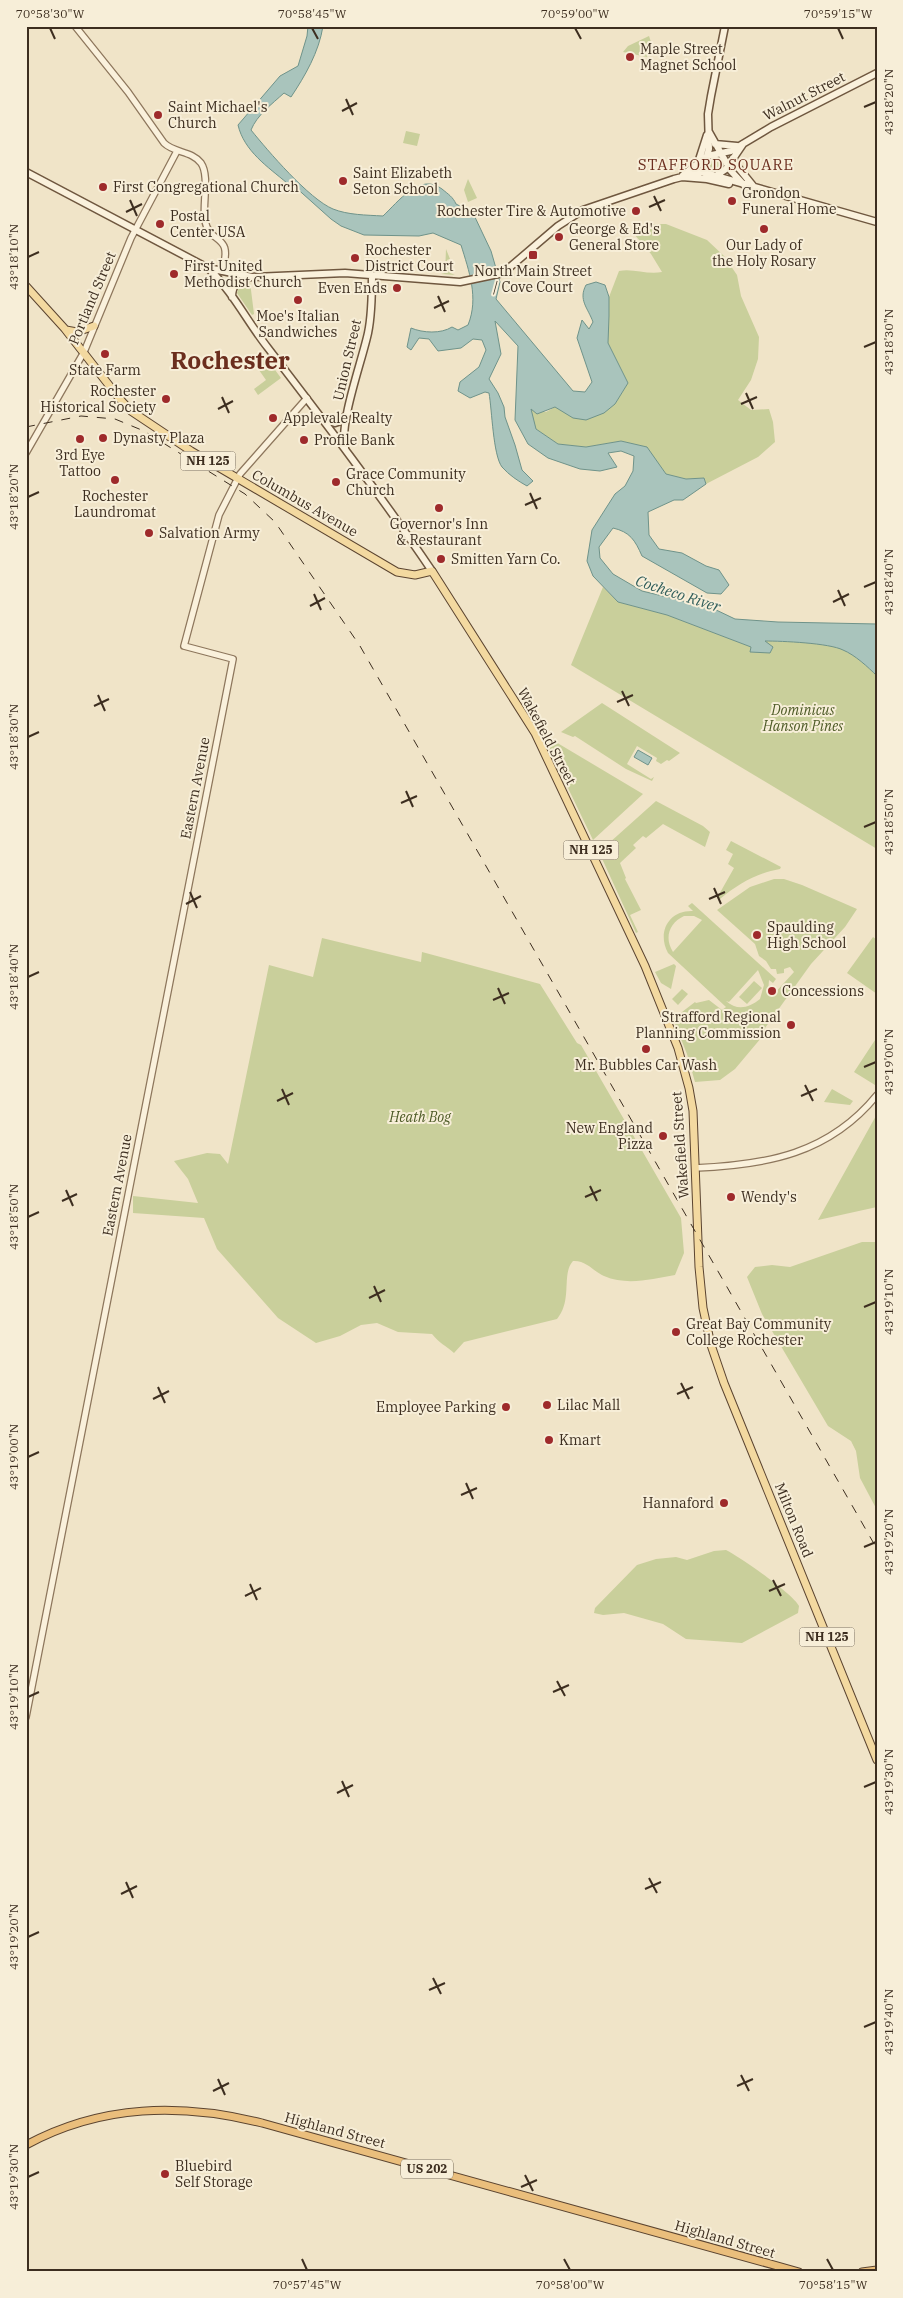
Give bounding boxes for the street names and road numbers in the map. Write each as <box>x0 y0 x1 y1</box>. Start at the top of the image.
street label: Walnut Street <box>760 68 848 124</box>
street label: Portland Street <box>64 249 120 347</box>
street label: Union Street <box>329 317 365 402</box>
road number: NH 125 <box>180 452 236 471</box>
street label: Columbus Avenue <box>249 465 361 541</box>
street label: Wakefield Street <box>514 684 580 788</box>
street label: Eastern Avenue <box>176 736 214 840</box>
road number: NH 125 <box>564 840 618 860</box>
street label: Wakefield Street <box>667 1091 693 1199</box>
street label: Eastern Avenue <box>98 1133 136 1237</box>
street label: Milton Road <box>771 1480 817 1561</box>
road number: NH 125 <box>800 1628 854 1646</box>
street label: Highland Street <box>283 2108 387 2152</box>
road number: US 202 <box>401 2160 453 2178</box>
street label: Highland Street <box>673 2216 777 2262</box>

